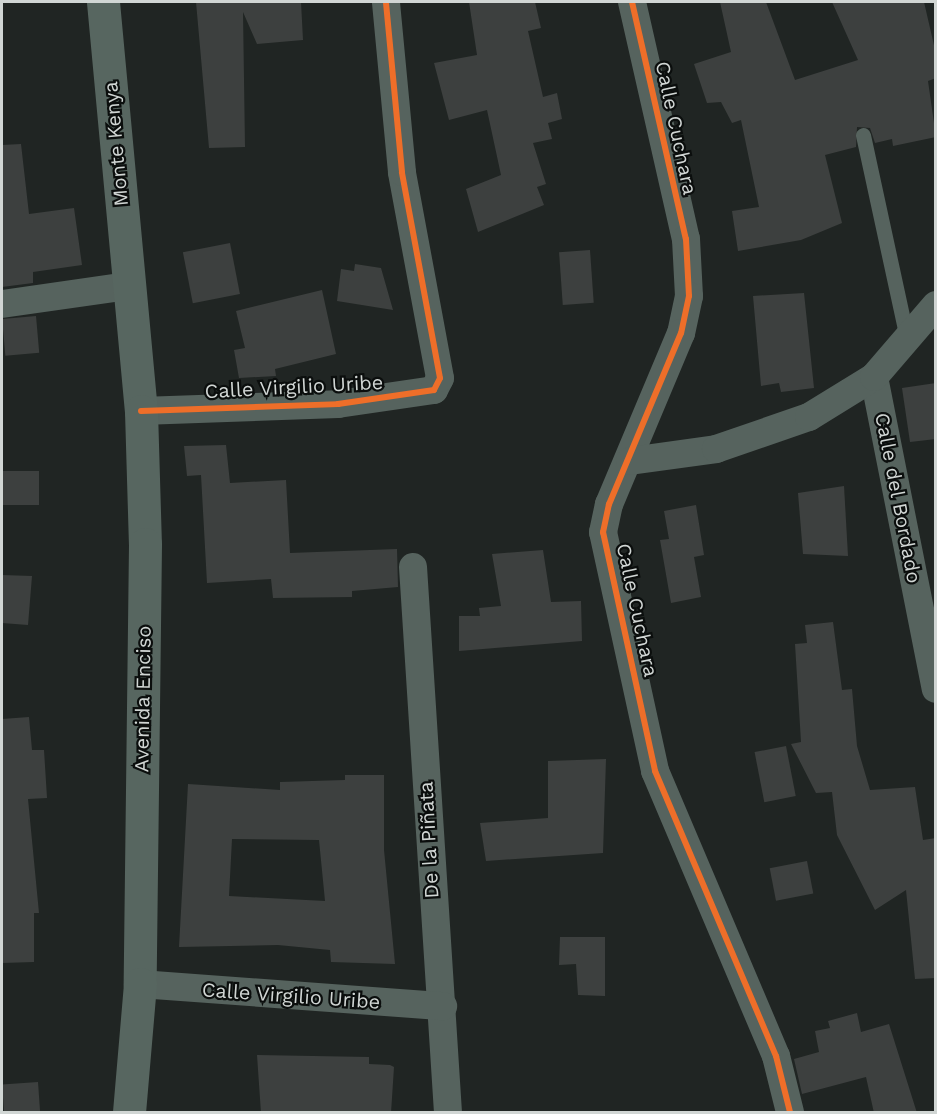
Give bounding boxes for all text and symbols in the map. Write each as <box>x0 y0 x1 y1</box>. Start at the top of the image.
street label: Calle Cuchara <box>650 59 702 197</box>
street label: Monte Kenya <box>99 81 133 207</box>
street label: Calle Virgilio Uribe <box>204 370 384 404</box>
street label: Calle del Bordado <box>870 410 926 586</box>
street label: Calle Cuchara <box>611 541 663 679</box>
street label: Avenida Enciso <box>130 625 156 773</box>
street label: De la Piñata <box>414 781 444 899</box>
street label: Calle Virgilio Uribe <box>201 978 381 1014</box>

